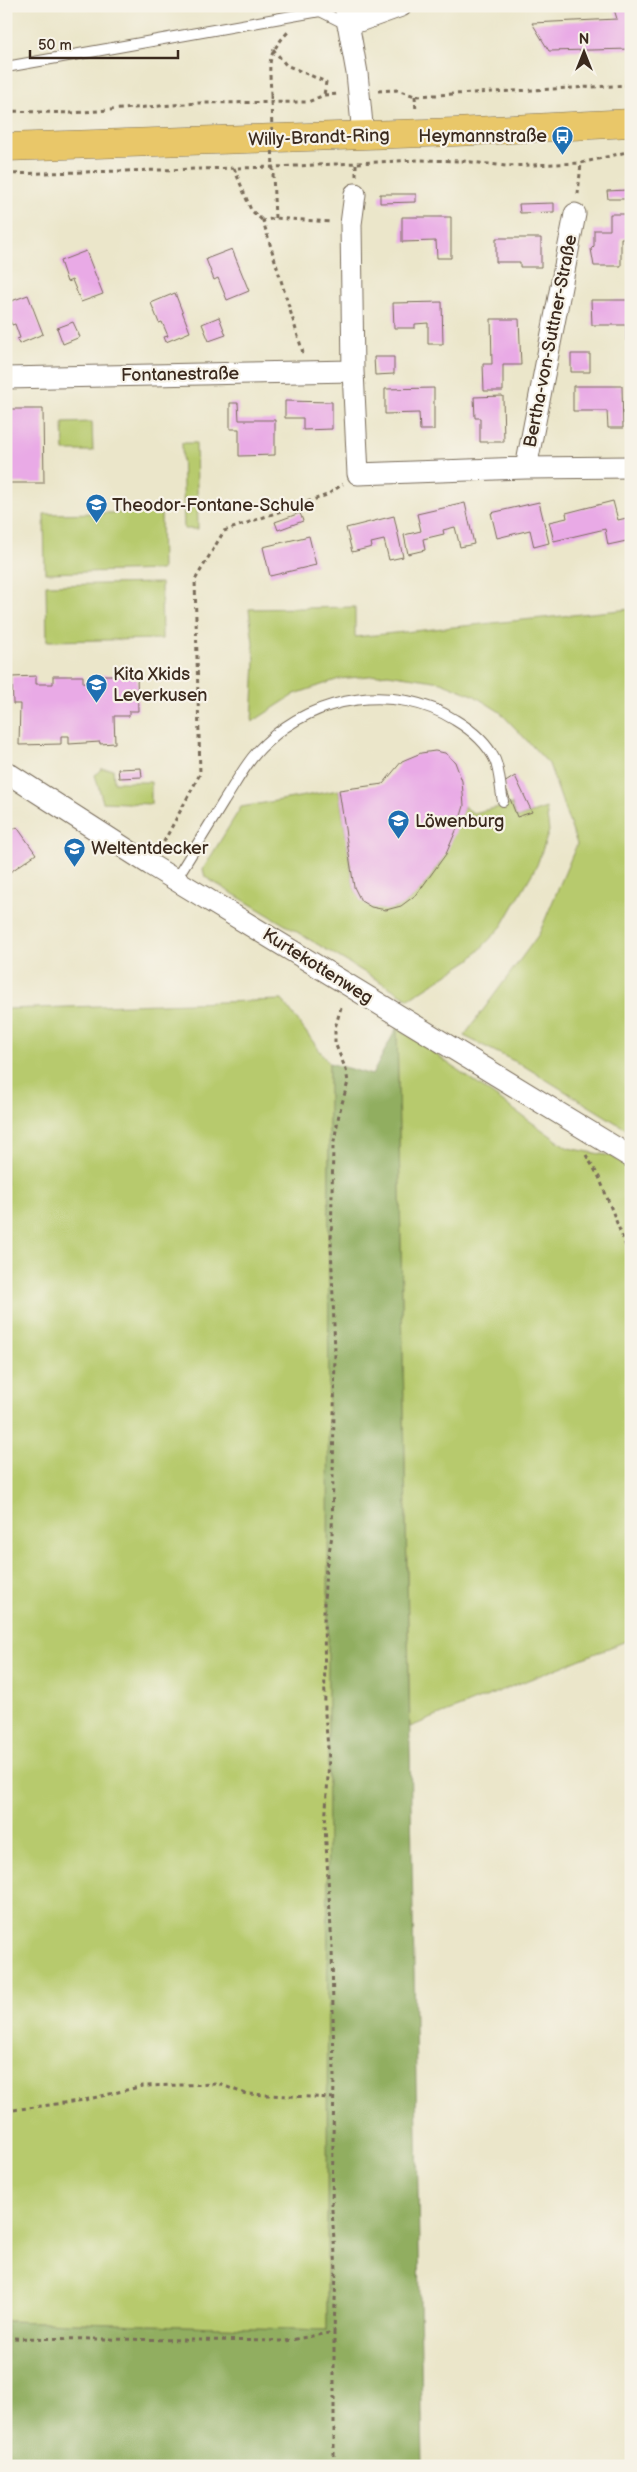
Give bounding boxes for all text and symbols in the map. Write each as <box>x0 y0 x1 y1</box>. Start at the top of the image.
scale bar <box>30 28 178 60</box>
north arrow <box>560 28 610 78</box>
text: N <box>579 31 589 48</box>
text: 50 m <box>38 36 72 55</box>
bus stop icon: Heymannstraße <box>551 124 575 155</box>
street label: Willy-Brandt-Ring <box>248 125 390 150</box>
place label: Heymannstraße <box>418 126 547 147</box>
street label: Bertha-von-Suttner-Straße <box>520 233 581 449</box>
street label: Fontanestraße <box>121 363 240 386</box>
school or university icon: Theodor-Fontane-Schule <box>84 493 108 524</box>
place label: Theodor-Fontane-Schule <box>112 495 315 516</box>
place label: Kita Xkids Leverkusen <box>113 664 207 706</box>
school or university icon: Kita Xkids Leverkusen <box>85 672 109 703</box>
school or university icon: Löwenburg <box>387 809 411 840</box>
place label: Löwenburg <box>415 811 504 832</box>
school or university icon: Weltentdecker <box>63 836 87 867</box>
place label: Weltentdecker <box>91 838 209 859</box>
street label: Kurtekottenweg <box>259 924 377 1009</box>

